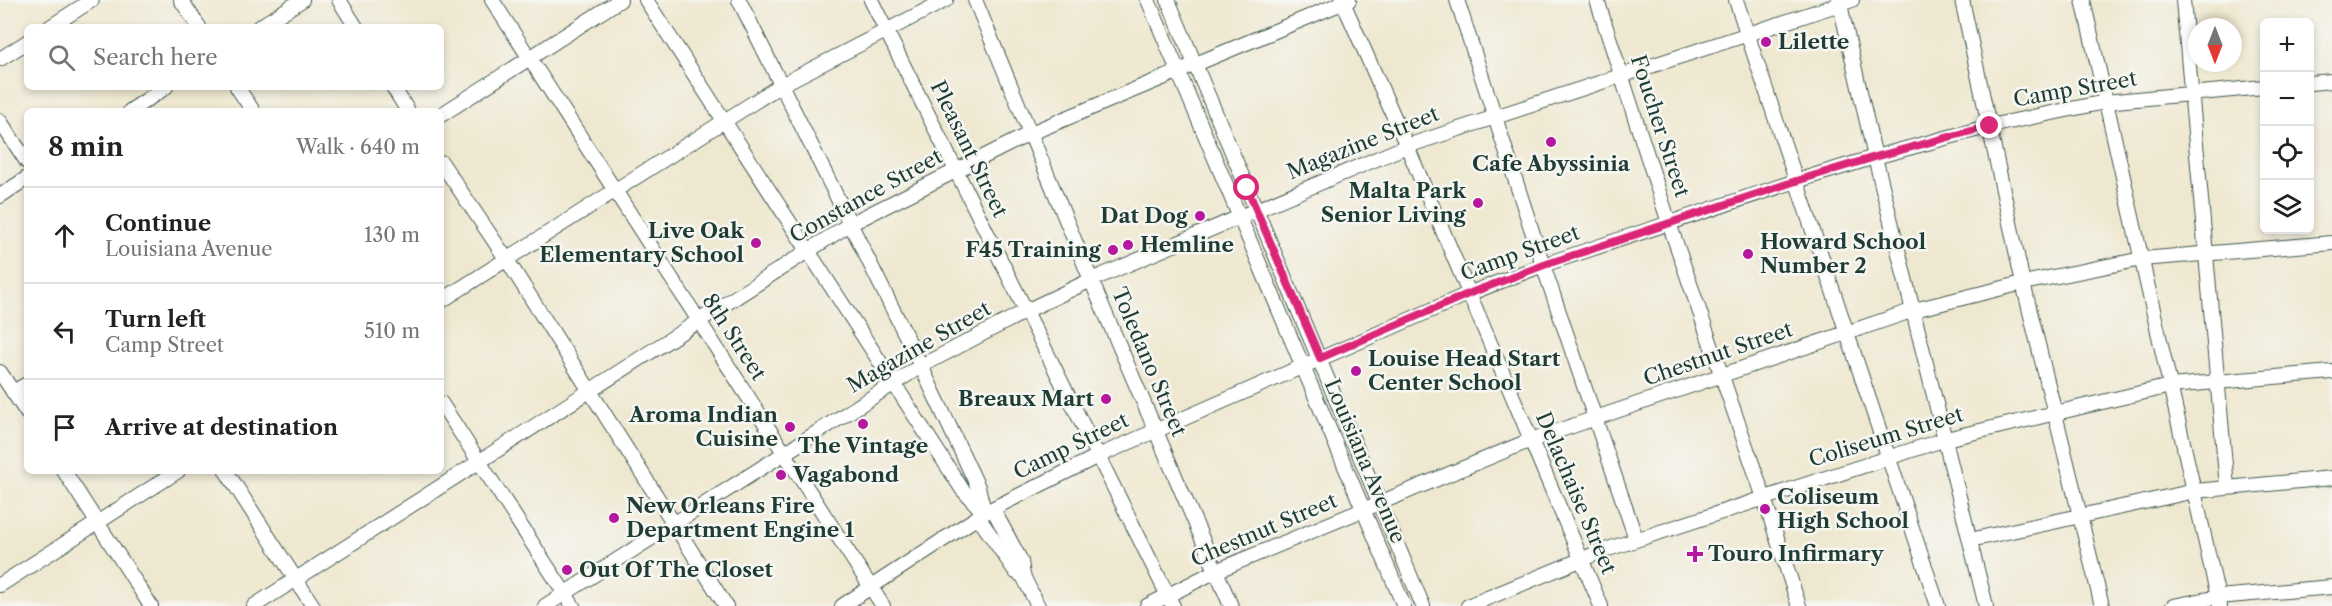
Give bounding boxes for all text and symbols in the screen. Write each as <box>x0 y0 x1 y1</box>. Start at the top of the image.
north arrow <box>2188 18 2242 72</box>
map controls <box>2260 18 2314 234</box>
button: + <box>2260 18 2314 72</box>
search box <box>24 24 444 90</box>
place label: Lilette <box>1778 29 1849 54</box>
marker: Lilette <box>1759 35 1773 49</box>
icon: search <box>45 41 78 74</box>
text: Search here <box>93 44 218 71</box>
street label: Foucher Street <box>1626 52 1695 201</box>
street label: Camp Street <box>2011 65 2139 112</box>
button: − <box>2260 72 2314 126</box>
street label: Pleasant Street <box>926 76 1014 222</box>
street label: Magazine Street <box>1283 100 1443 184</box>
route end <box>1976 112 2002 138</box>
button: locate <box>2260 126 2314 180</box>
text: 8 min <box>48 131 124 163</box>
text: Walk · 640 m <box>296 135 420 159</box>
marker: Cafe Abyssinia <box>1544 135 1558 149</box>
street label: Constance Street <box>785 143 947 248</box>
place label: Cafe Abyssinia <box>1472 151 1631 176</box>
route start <box>1233 174 1259 200</box>
place label: Malta Park Senior Living <box>1321 178 1467 227</box>
button: layers <box>2260 180 2314 234</box>
marker: Malta Park Senior Living <box>1471 196 1485 210</box>
place label: Dat Dog <box>1100 203 1189 228</box>
marker: Dat Dog <box>1193 209 1207 223</box>
text: Continue <box>105 210 211 237</box>
place label: Live Oak Elementary School <box>539 218 745 267</box>
icon: ahead <box>48 219 81 252</box>
street label: Camp Street <box>1457 219 1583 286</box>
text: 130 m <box>364 223 420 247</box>
place label: Howard School Number 2 <box>1760 229 1926 278</box>
place label: Hemline <box>1140 232 1234 257</box>
marker: Live Oak Elementary School <box>749 236 763 250</box>
text: Louisiana Avenue <box>105 237 273 261</box>
place label: F45 Training <box>965 237 1102 262</box>
marker: Hemline <box>1121 238 1135 252</box>
marker: F45 Training <box>1106 243 1120 257</box>
marker: Howard School Number 2 <box>1741 247 1755 261</box>
street label: Toledano Street <box>1107 283 1192 441</box>
street label: 8th Street <box>697 289 772 385</box>
street label: Magazine Street <box>843 295 995 398</box>
text: Turn left <box>105 306 206 333</box>
icon: left <box>48 315 81 348</box>
street label: Chestnut Street <box>1640 316 1796 391</box>
text: 510 m <box>364 319 420 343</box>
text: Camp Street <box>105 333 224 357</box>
place label: Louise Head Start Center School <box>1368 346 1561 395</box>
marker: Louise Head Start Center School <box>1349 364 1363 378</box>
street label: Louisiana Avenue <box>1320 375 1411 547</box>
place label: Breaux Mart <box>958 386 1095 411</box>
marker: Breaux Mart <box>1099 392 1113 406</box>
street label: Coliseum Street <box>1806 401 1967 472</box>
place label: Aroma Indian Cuisine <box>628 402 779 451</box>
street label: Camp Street <box>1009 407 1133 484</box>
street label: Delachaise Street <box>1531 408 1622 578</box>
icon: arrive <box>48 411 81 444</box>
text: Arrive at destination <box>105 414 338 441</box>
marker: The Vintage <box>856 417 870 431</box>
marker: Aroma Indian Cuisine <box>783 420 797 434</box>
place label: The Vintage <box>798 433 928 458</box>
place label: Vagabond <box>792 462 899 487</box>
marker: Vagabond <box>774 468 788 482</box>
place label: Coliseum High School <box>1777 484 1909 533</box>
street label: Chestnut Street <box>1187 487 1341 572</box>
place label: New Orleans Fire Department Engine 1 <box>626 493 855 542</box>
marker: Coliseum High School <box>1758 502 1772 516</box>
marker: New Orleans Fire Department Engine 1 <box>607 511 621 525</box>
place label: Touro Infirmary <box>1708 541 1885 566</box>
marker: Touro Infirmary <box>1686 545 1704 563</box>
place label: Out Of The Closet <box>579 557 774 582</box>
marker: Out Of The Closet <box>560 563 574 577</box>

